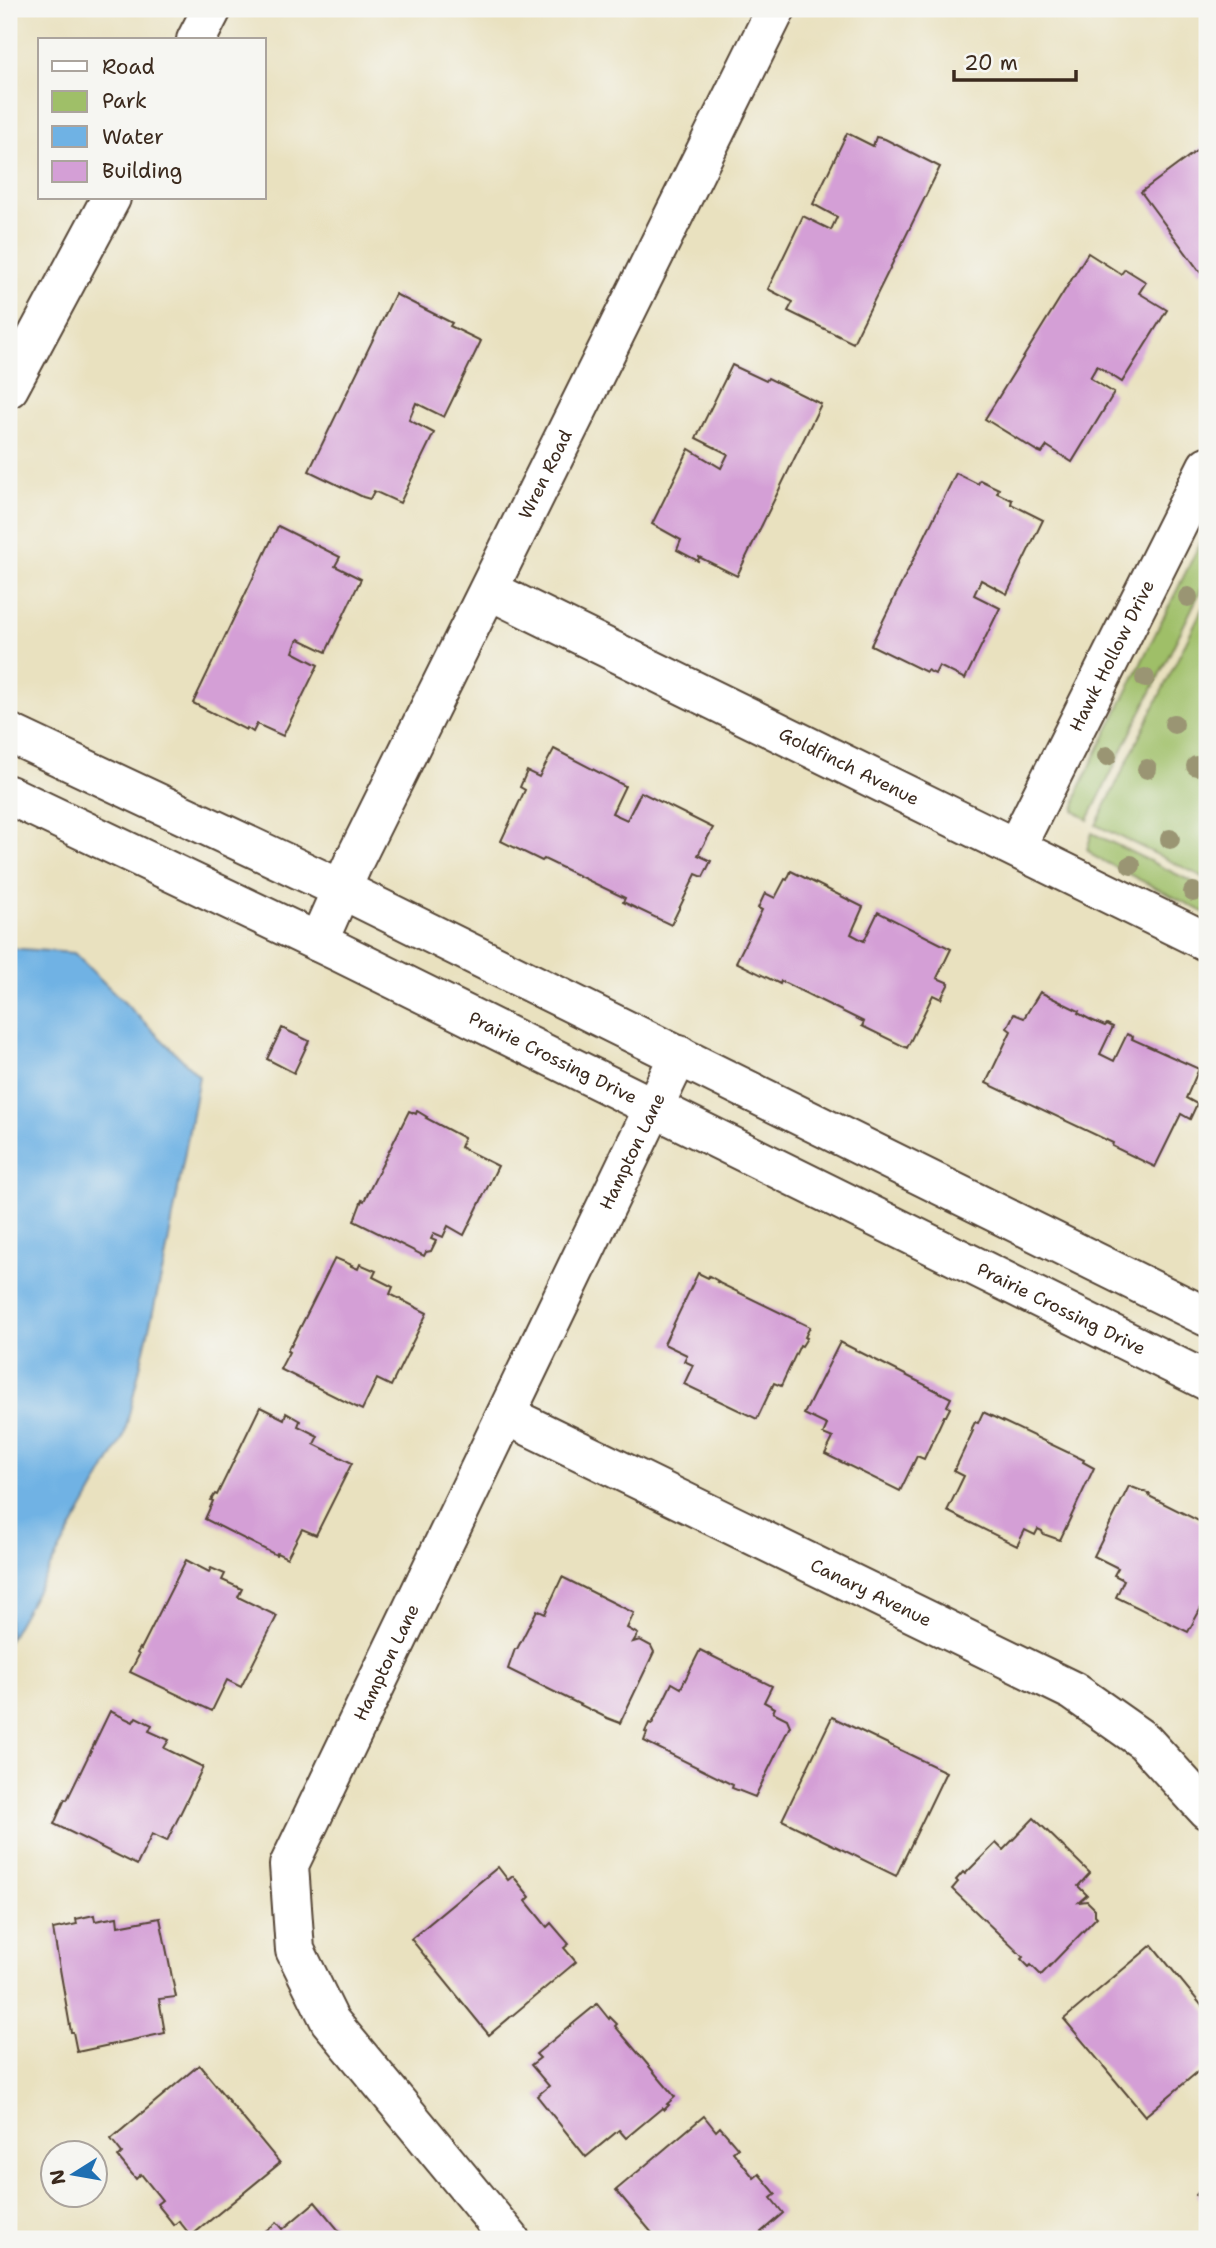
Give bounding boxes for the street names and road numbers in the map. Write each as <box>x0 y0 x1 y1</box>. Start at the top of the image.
street label: Wren Road <box>513 426 578 523</box>
street label: Hawk Hollow Drive <box>1064 576 1160 736</box>
street label: Goldfinch Avenue <box>775 722 923 811</box>
street label: Prairie Crossing Drive <box>464 1006 641 1110</box>
street label: Hampton Lane <box>594 1089 671 1214</box>
street label: Prairie Crossing Drive <box>973 1257 1150 1361</box>
street label: Canary Avenue <box>806 1553 936 1632</box>
street label: Hampton Lane <box>348 1600 425 1725</box>

